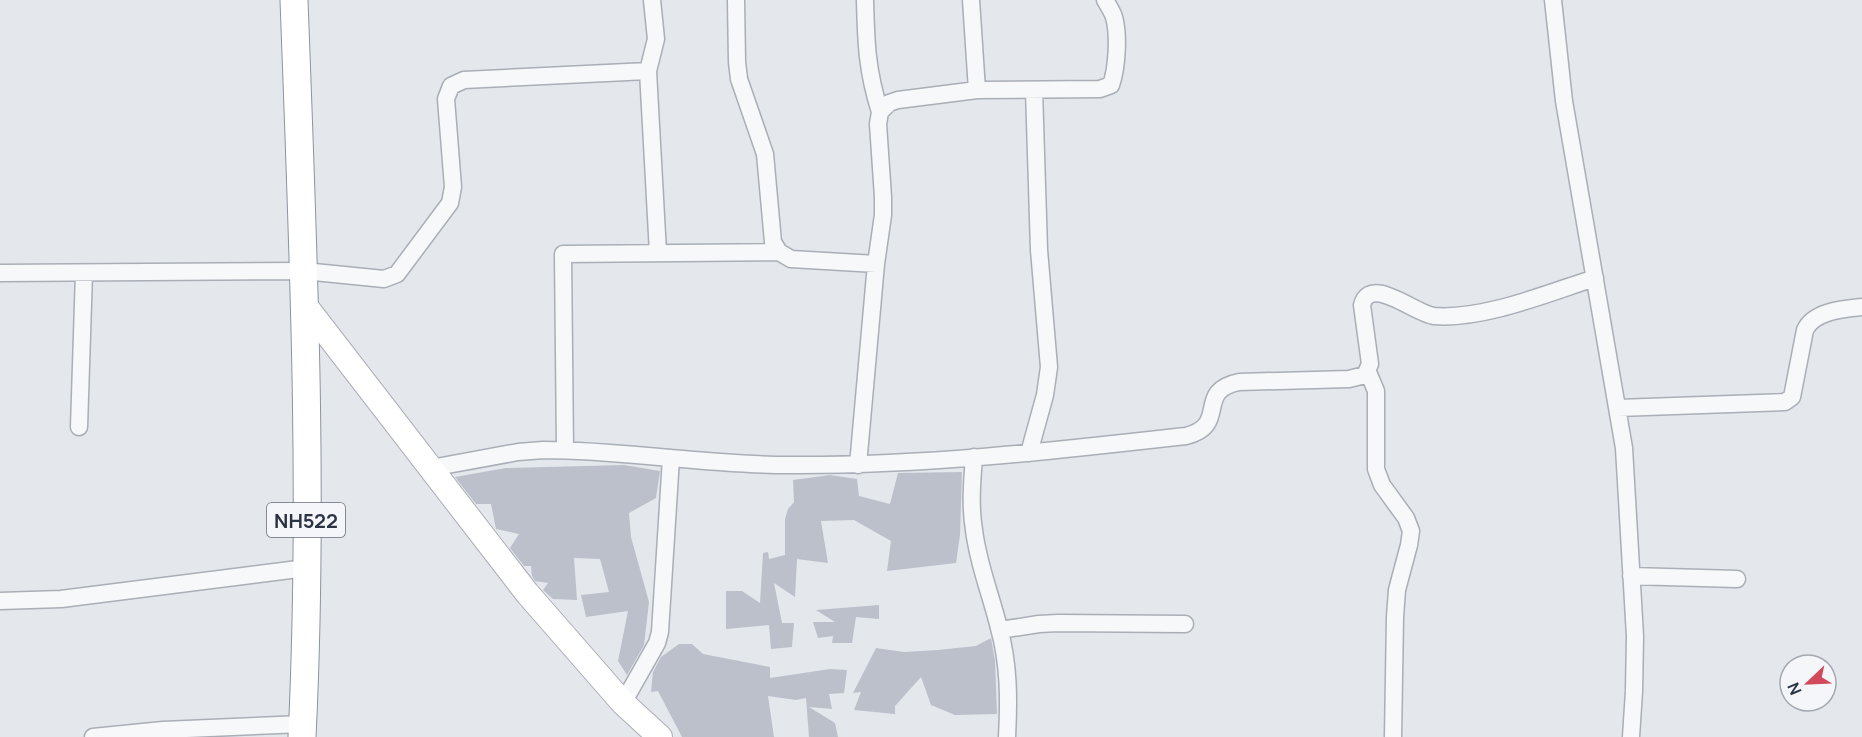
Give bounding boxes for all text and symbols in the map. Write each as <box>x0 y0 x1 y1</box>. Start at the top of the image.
road number: NH522 <box>267 503 345 537</box>
north arrow <box>1778 653 1838 713</box>
text: N <box>1782 679 1807 698</box>

